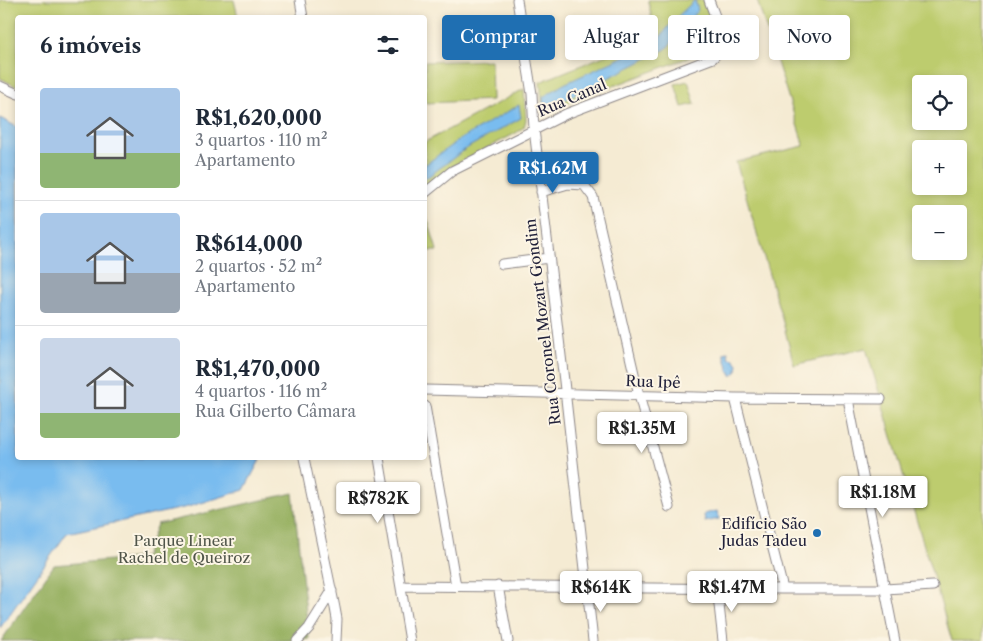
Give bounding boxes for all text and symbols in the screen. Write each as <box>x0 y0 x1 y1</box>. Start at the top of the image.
chip: Comprar <box>442 15 555 60</box>
chip: Alugar <box>565 15 658 60</box>
chip: Filtros <box>668 15 759 60</box>
chip: Novo <box>769 15 850 60</box>
icon: filters <box>374 31 402 59</box>
text: 6 imóveis <box>40 33 141 58</box>
street label: Rua Canal <box>534 74 610 121</box>
map controls <box>912 75 967 260</box>
button: locate <box>912 75 967 130</box>
text: R$1,620,000 <box>195 105 322 130</box>
icon: home <box>80 108 140 168</box>
text: 3 quartos · 110 m² <box>195 130 328 150</box>
button: + <box>912 140 967 195</box>
text: Apartamento <box>195 150 295 170</box>
pin: R$1.62M <box>507 152 599 194</box>
text: R$1.62M <box>519 158 587 178</box>
button: − <box>912 205 967 260</box>
street label: Rua Coronel Mozart Gondim <box>520 218 565 426</box>
text: R$614,000 <box>195 231 303 256</box>
icon: home <box>80 233 140 293</box>
text: 2 quartos · 52 m² <box>195 256 322 276</box>
text: Apartamento <box>195 276 295 296</box>
text: R$1,470,000 <box>195 356 320 381</box>
icon: home <box>80 358 140 418</box>
street label: Rua Ipê <box>625 371 681 392</box>
text: 4 quartos · 116 m² <box>195 381 327 401</box>
text: Rua Gilberto Câmara <box>195 401 356 421</box>
pin: R$1.35M <box>596 412 688 454</box>
text: R$1.35M <box>608 418 676 438</box>
pin: R$1.18M <box>837 476 929 518</box>
pin: R$782K <box>337 482 419 524</box>
text: R$1.18M <box>850 482 916 502</box>
text: R$782K <box>347 488 409 508</box>
place label: Edifício São Judas Tadeu <box>719 514 807 550</box>
marker: Edifício São Judas Tadeu <box>811 527 823 539</box>
park label: Parque Linear Rachel de Queiroz <box>118 531 250 567</box>
pin: R$614K <box>560 570 642 613</box>
pin: R$1.47M <box>686 570 778 613</box>
text: R$614K <box>571 577 631 597</box>
text: R$1.47M <box>698 577 766 597</box>

